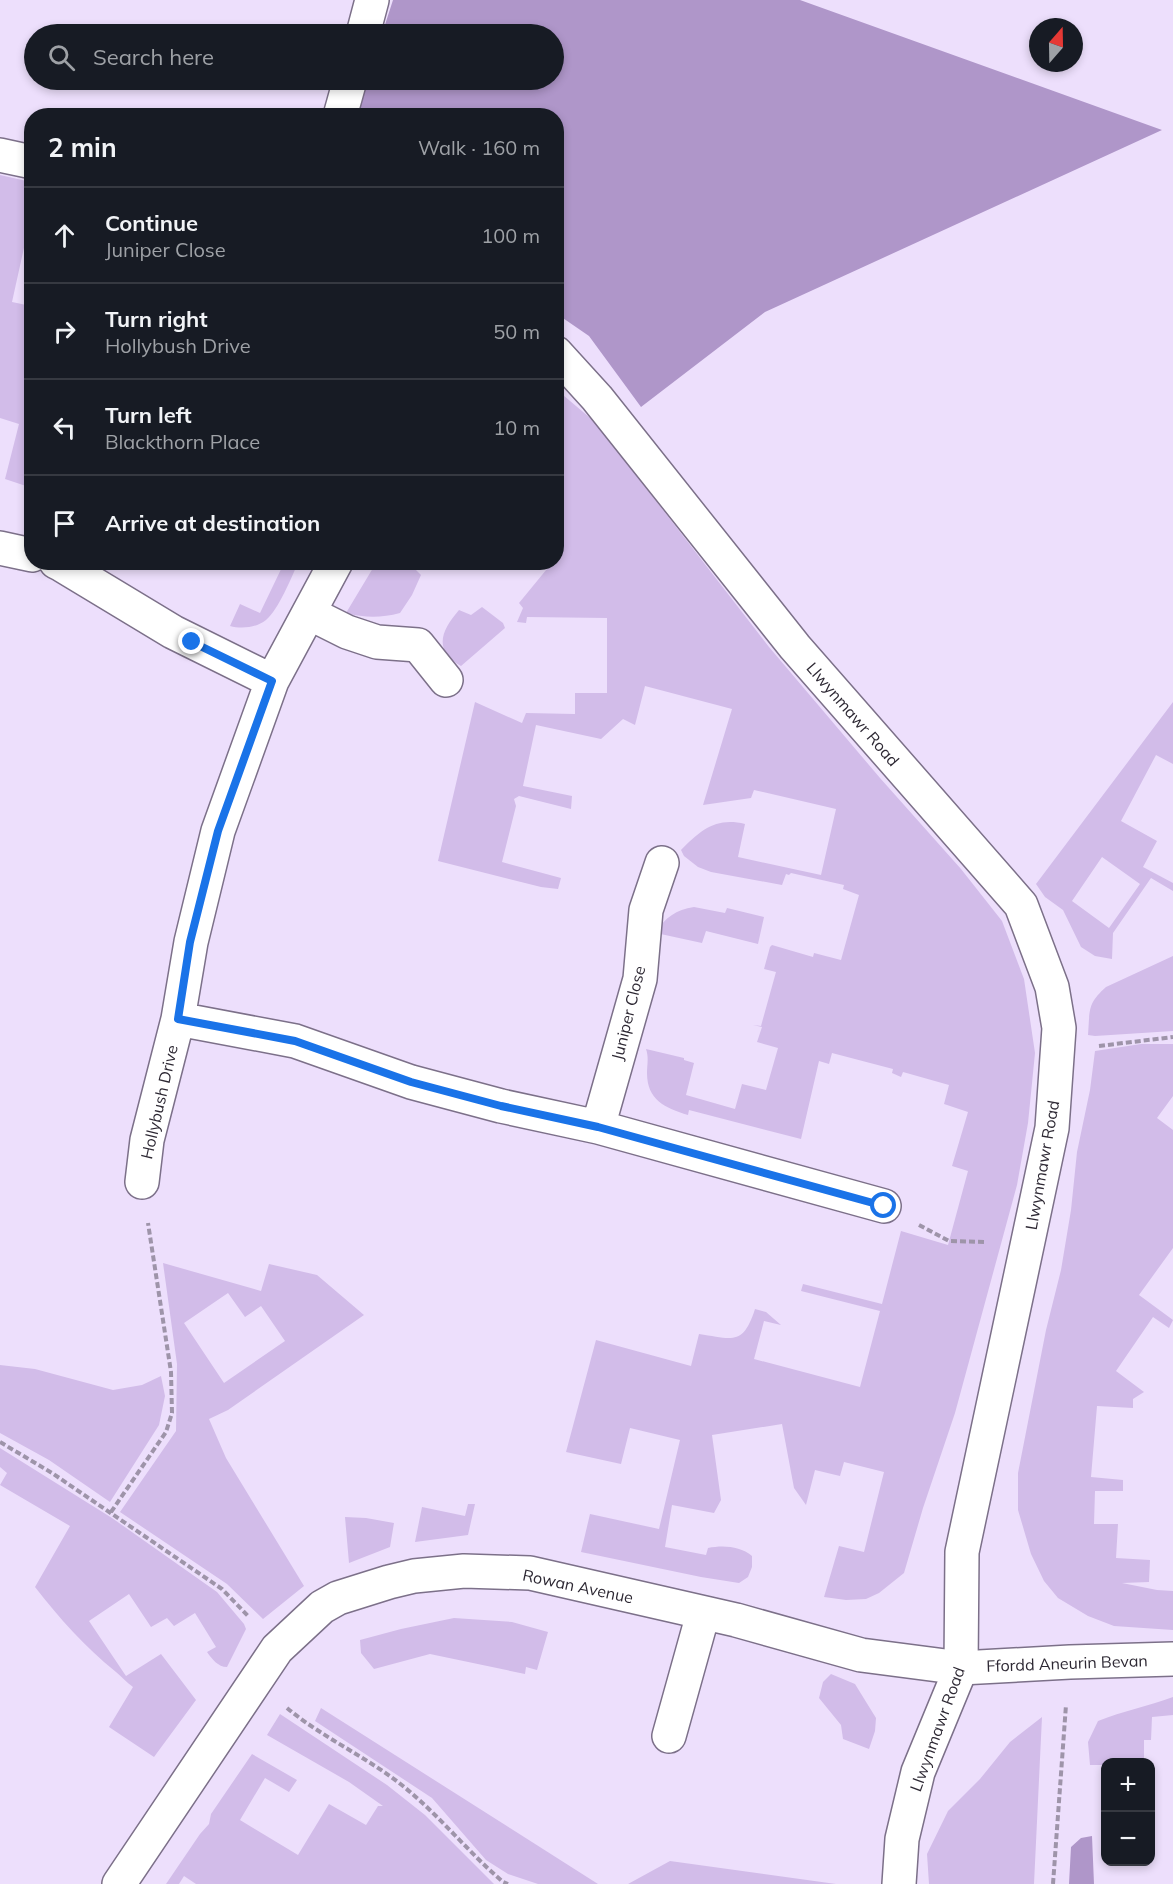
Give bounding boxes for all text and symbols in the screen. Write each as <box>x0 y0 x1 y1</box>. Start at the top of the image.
north arrow <box>1029 18 1083 72</box>
search box <box>24 24 564 90</box>
icon: search <box>45 41 78 74</box>
text: Search here <box>93 43 214 71</box>
text: 2 min <box>48 131 117 164</box>
text: Walk · 160 m <box>418 135 540 160</box>
text: Continue <box>105 209 198 237</box>
icon: ahead <box>48 219 81 252</box>
text: 100 m <box>481 223 540 248</box>
text: Juniper Close <box>105 237 226 262</box>
text: Turn right <box>105 305 208 333</box>
icon: right <box>48 315 81 348</box>
text: 50 m <box>493 319 540 344</box>
text: Hollybush Drive <box>105 333 251 358</box>
text: Turn left <box>105 401 192 429</box>
icon: left <box>48 411 81 444</box>
text: 10 m <box>493 415 540 440</box>
text: Blackthorn Place <box>105 429 260 454</box>
icon: arrive <box>48 507 81 540</box>
text: Arrive at destination <box>105 509 320 537</box>
route end <box>178 628 204 654</box>
street label: Llwynmawr Road <box>802 658 904 770</box>
street label: Juniper Close <box>607 964 649 1062</box>
street label: Hollybush Drive <box>136 1043 182 1161</box>
street label: Llwynmawr Road <box>1021 1099 1063 1231</box>
route start <box>870 1192 896 1218</box>
street label: Rowan Avenue <box>521 1565 635 1607</box>
street label: Ffordd Aneurin Bevan <box>986 1650 1148 1676</box>
street label: Llwynmawr Road <box>905 1664 969 1794</box>
map controls <box>1101 1758 1155 1866</box>
button: + <box>1101 1758 1155 1812</box>
button: − <box>1101 1812 1155 1866</box>

